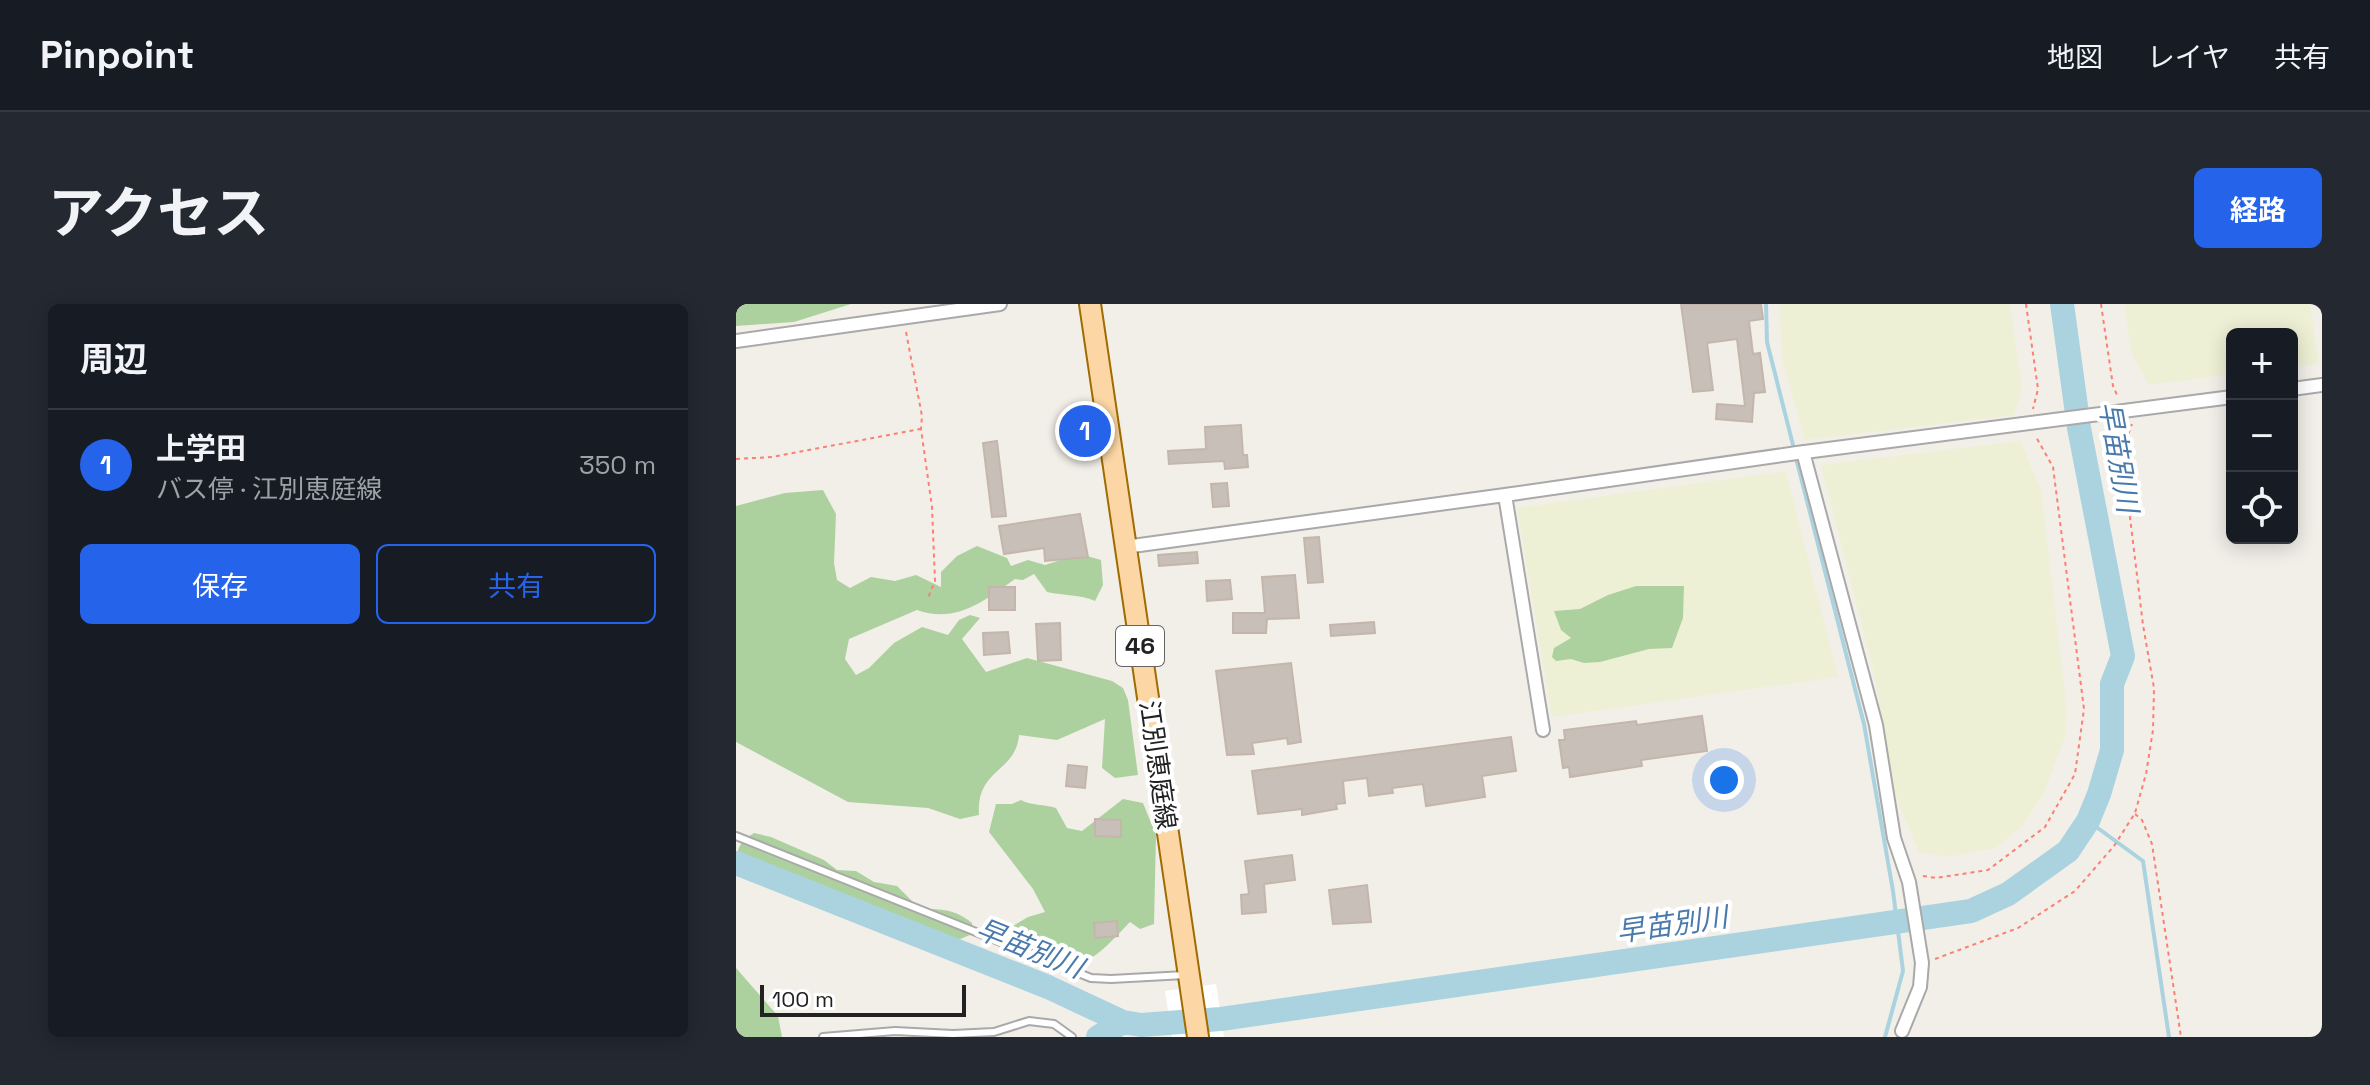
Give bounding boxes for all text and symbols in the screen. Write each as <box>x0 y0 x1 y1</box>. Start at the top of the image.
text: Pinpoint <box>40 31 194 79</box>
text: 地図 <box>2047 39 2103 75</box>
text: レイヤ <box>2147 39 2230 75</box>
text: 共有 <box>2274 39 2330 75</box>
button: 経路 <box>2194 168 2322 248</box>
text: アクセス <box>48 178 269 249</box>
map controls <box>2226 328 2298 544</box>
button: + <box>2226 328 2298 400</box>
text: 周辺 <box>80 338 148 381</box>
water label: 早苗別川 <box>2092 399 2147 518</box>
button: − <box>2226 400 2298 472</box>
pin: 1 <box>1059 401 1111 461</box>
text: 上学田 <box>156 429 246 468</box>
text: 1 <box>100 448 112 482</box>
text: 350 m <box>579 448 656 482</box>
text: バス停 · 江別恵庭線 <box>156 472 382 506</box>
button: locate <box>2226 472 2298 544</box>
button: 保存 <box>80 544 360 624</box>
button: 共有 <box>376 544 656 624</box>
road number: 46 <box>1116 626 1164 666</box>
street label: 江別恵庭線 <box>1132 698 1184 832</box>
your location <box>1704 760 1744 800</box>
water label: 早苗別川 <box>1614 898 1733 950</box>
water label: 早苗別川 <box>971 910 1091 987</box>
scale bar <box>760 981 966 1017</box>
text: 100 m <box>772 985 834 1013</box>

